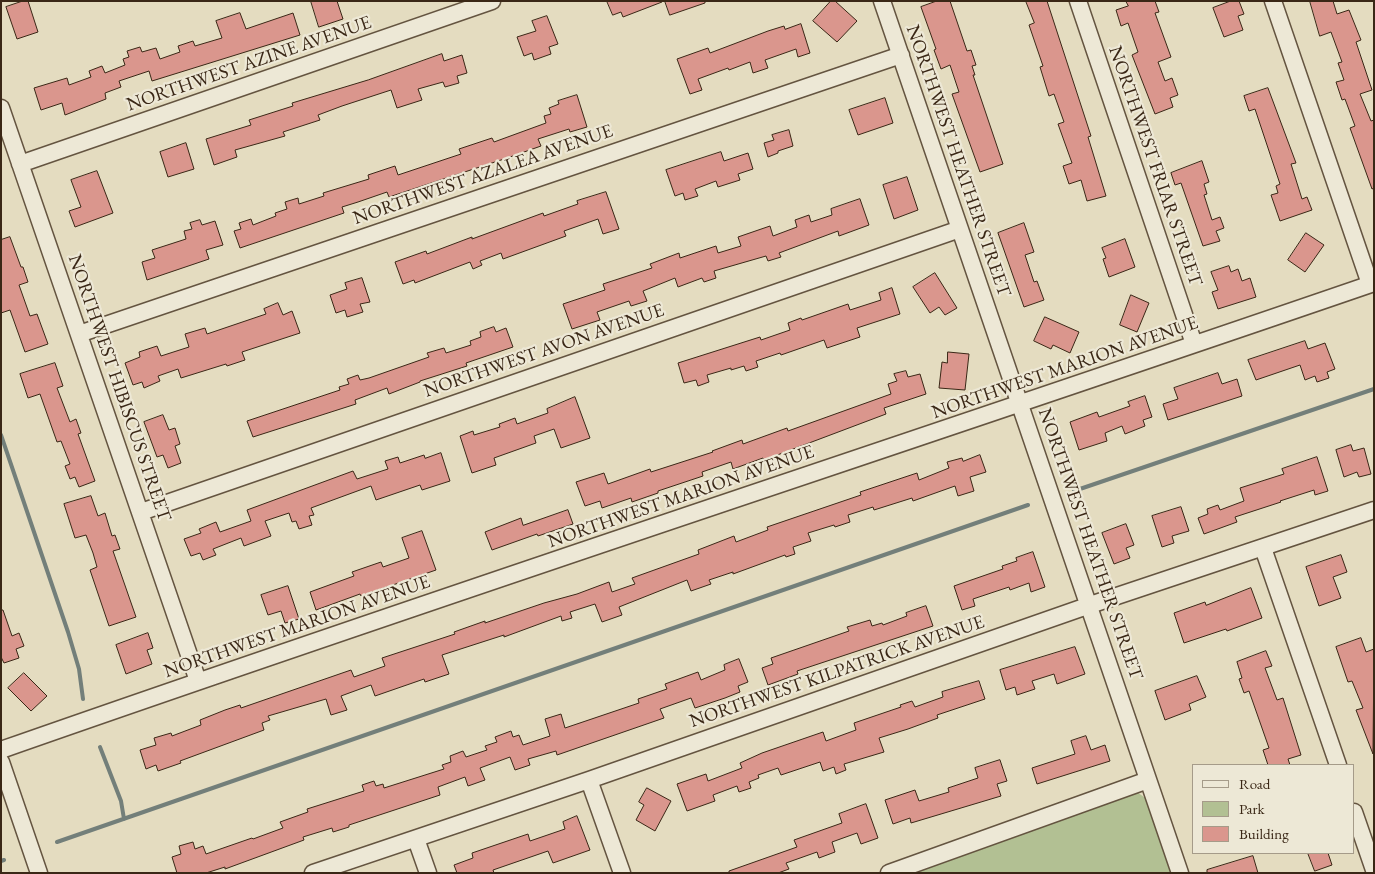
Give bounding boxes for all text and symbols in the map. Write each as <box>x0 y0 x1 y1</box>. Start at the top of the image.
street label: NORTHWEST AZINE AVENUE <box>124 11 374 117</box>
street label: NORTHWEST HEATHER STREET <box>901 22 1015 300</box>
street label: NORTHWEST FRIAR STREET <box>1103 43 1207 289</box>
street label: NORTHWEST AZALEA AVENUE <box>350 120 616 230</box>
street label: NORTHWEST HIBISCUS STREET <box>63 252 175 524</box>
street label: NORTHWEST AVON AVENUE <box>421 299 667 403</box>
street label: NORTHWEST MARION AVENUE <box>929 312 1201 424</box>
street label: NORTHWEST HEATHER STREET <box>1033 405 1147 683</box>
street label: NORTHWEST MARION AVENUE <box>545 441 817 553</box>
street label: NORTHWEST MARION AVENUE <box>161 571 433 683</box>
street label: NORTHWEST KILPATRICK AVENUE <box>687 611 987 733</box>
legend <box>1192 764 1355 854</box>
text: Road <box>1239 774 1270 793</box>
text: Park <box>1239 799 1265 818</box>
text: Building <box>1239 824 1289 843</box>

